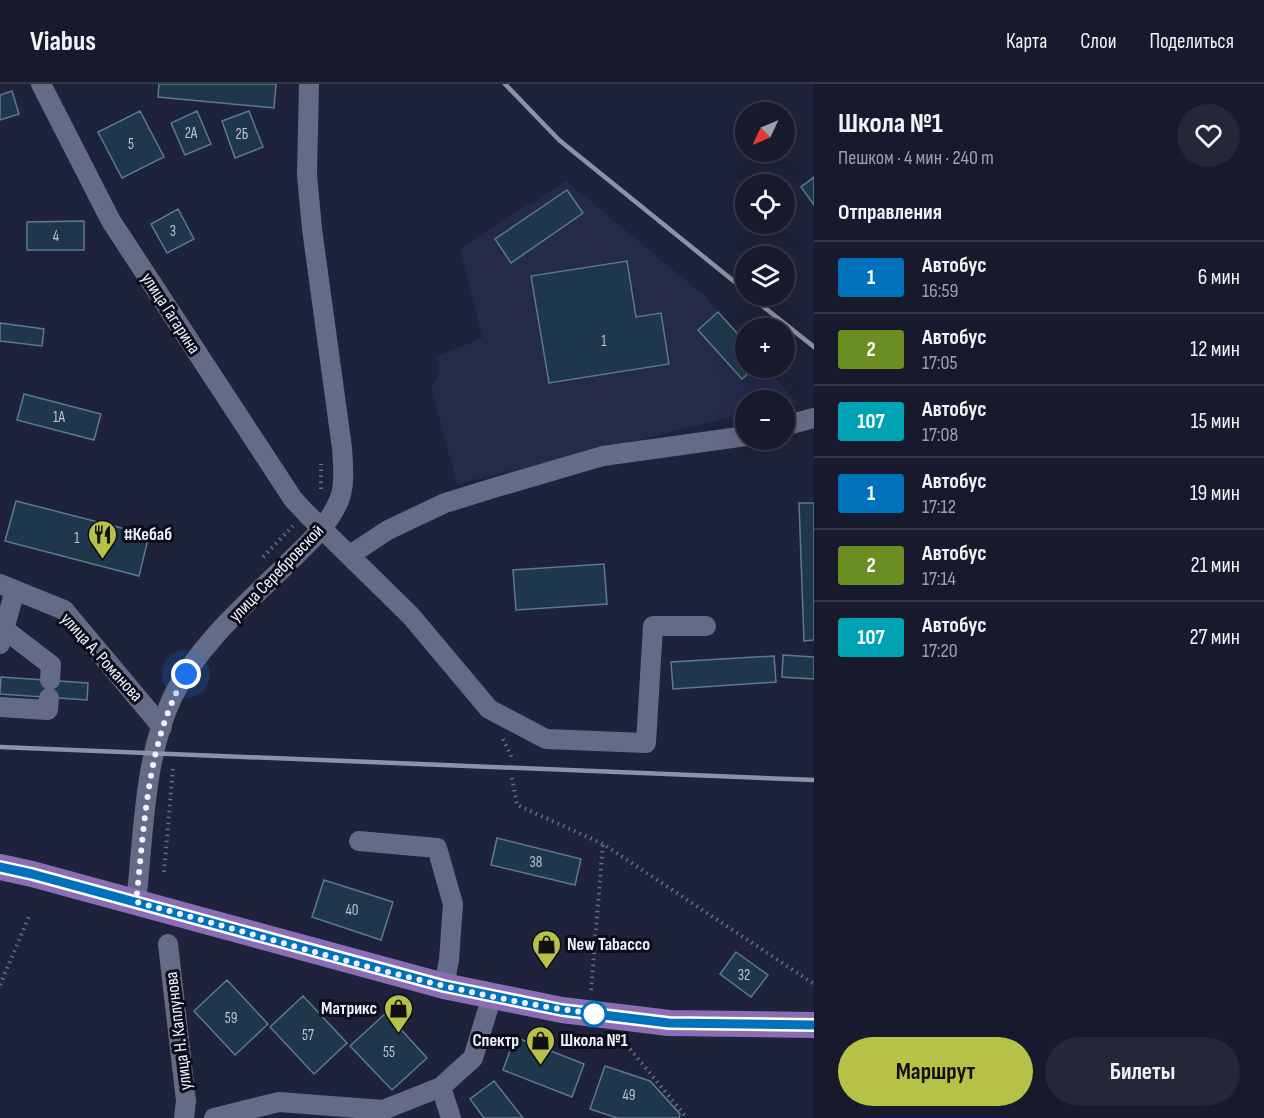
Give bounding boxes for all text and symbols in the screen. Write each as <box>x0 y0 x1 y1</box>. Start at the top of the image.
text: Viabus <box>30 25 96 58</box>
text: Карта <box>1006 29 1047 54</box>
text: Слои <box>1080 29 1116 54</box>
text: Поделиться <box>1149 29 1234 54</box>
north arrow <box>735 102 795 162</box>
map controls <box>735 102 795 450</box>
button: heart <box>1177 104 1240 167</box>
text: Школа №1 <box>838 107 943 140</box>
house number: 2А <box>185 124 198 143</box>
house number: 2Б <box>236 125 249 144</box>
house number: 5 <box>128 135 134 154</box>
text: Пешком · 4 мин · 240 m <box>838 146 994 170</box>
button: locate <box>735 174 795 234</box>
text: Отправления <box>838 199 942 226</box>
house number: 3 <box>170 222 176 241</box>
house number: 4 <box>53 227 59 246</box>
button: layers <box>735 246 795 306</box>
text: Автобус <box>922 252 987 279</box>
text: 6 мин <box>1198 264 1240 291</box>
text: 1 <box>867 265 875 290</box>
street label: улица Гагарина <box>137 269 205 358</box>
text: 16:59 <box>922 279 958 303</box>
button: + <box>735 318 795 378</box>
text: Автобус <box>922 324 987 351</box>
house number: 1 <box>601 332 607 351</box>
text: 12 мин <box>1190 336 1240 363</box>
text: 2 <box>866 337 876 362</box>
text: 17:05 <box>922 351 958 375</box>
button: − <box>735 390 795 450</box>
text: Автобус <box>922 396 987 423</box>
house number: 1А <box>53 408 66 427</box>
text: 15 мин <box>1191 408 1240 435</box>
text: 107 <box>857 409 885 434</box>
text: 17:08 <box>922 423 958 447</box>
text: Автобус <box>922 468 987 495</box>
text: 19 мин <box>1190 480 1240 507</box>
text: 1 <box>867 481 875 506</box>
text: 17:12 <box>922 495 956 519</box>
restaurant icon: #Кебаб <box>87 518 119 560</box>
street label: улица Серебровской <box>225 520 328 626</box>
place label: #Кебаб <box>124 524 172 545</box>
house number: 1 <box>74 529 80 548</box>
text: Автобус <box>922 540 987 567</box>
text: 21 мин <box>1191 552 1240 579</box>
text: 2 <box>866 553 876 578</box>
text: 17:14 <box>922 567 956 591</box>
street label: улица А. Романова <box>56 609 147 706</box>
text: Автобус <box>922 612 987 639</box>
text: 27 мин <box>1189 624 1240 651</box>
text: 107 <box>857 625 885 650</box>
text: 17:20 <box>922 639 958 663</box>
your location <box>171 659 201 689</box>
house number: 38 <box>530 853 542 872</box>
house number: 40 <box>346 901 358 920</box>
shop icon: New Tabacco <box>530 928 562 970</box>
place label: New Tabacco <box>567 934 650 955</box>
house number: 32 <box>738 966 750 985</box>
street label: улица Н. Каплунова <box>161 970 196 1091</box>
shop icon: Матрикс <box>382 992 414 1034</box>
place label: Матрикс <box>321 998 377 1019</box>
marker: Школа №1 <box>581 1001 607 1027</box>
house number: 59 <box>225 1009 237 1028</box>
shop icon: Спектр <box>524 1024 556 1066</box>
house number: 57 <box>302 1026 314 1045</box>
place label: Спектр <box>472 1030 519 1051</box>
place label: Школа №1 <box>560 1030 628 1051</box>
button: Маршрут <box>838 1037 1033 1106</box>
button: Билеты <box>1045 1037 1240 1106</box>
house number: 55 <box>383 1043 395 1062</box>
house number: 49 <box>623 1086 635 1105</box>

